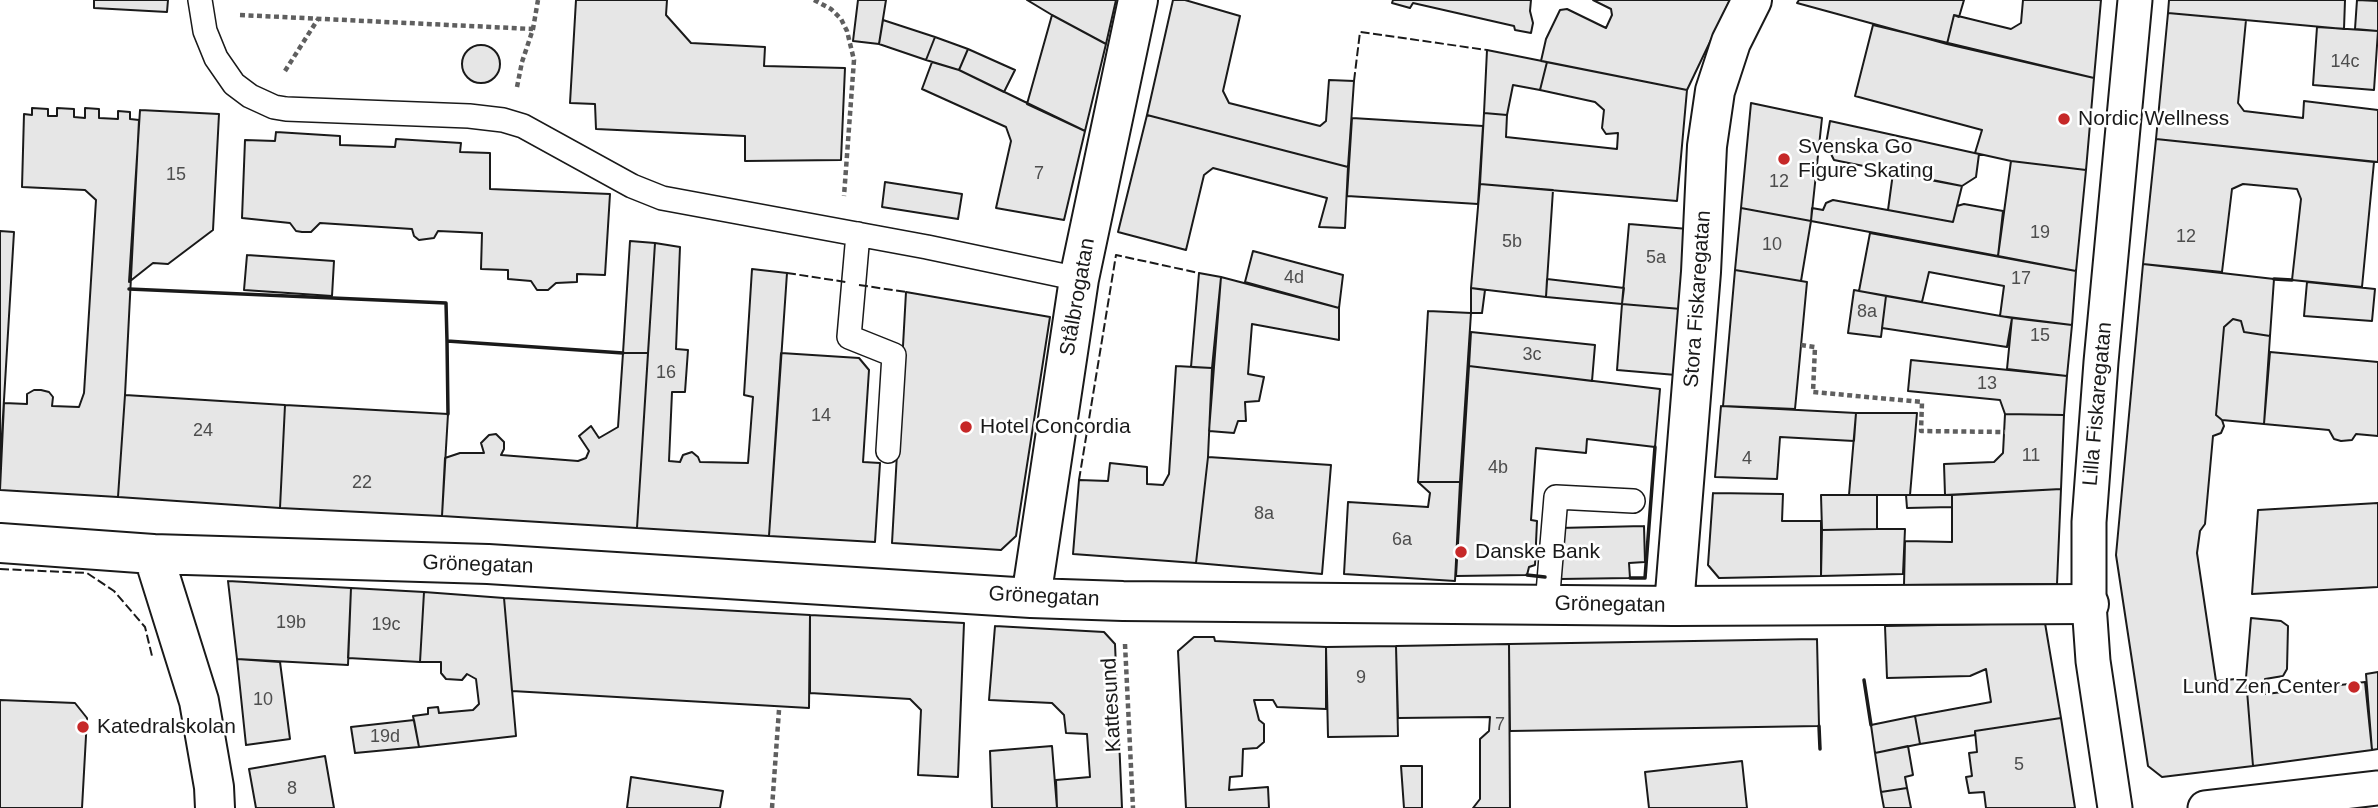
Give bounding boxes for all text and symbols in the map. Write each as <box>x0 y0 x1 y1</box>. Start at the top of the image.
house number: 14c <box>2330 51 2360 73</box>
place label: Nordic Wellness <box>2078 106 2229 132</box>
marker: Nordic Wellness <box>2056 111 2072 127</box>
place label: Svenska Go Figure Skating <box>1798 134 1933 184</box>
marker: Svenska Go Figure Skating <box>1776 151 1792 167</box>
house number: 7 <box>1034 163 1044 185</box>
house number: 15 <box>166 164 186 186</box>
house number: 12 <box>1769 171 1789 193</box>
street label: Stora Fiskaregatan <box>1679 210 1717 388</box>
house number: 19 <box>2030 222 2050 244</box>
house number: 12 <box>2176 226 2196 248</box>
house number: 5b <box>1502 231 1522 253</box>
house number: 10 <box>1762 234 1782 256</box>
street label: Stålbrogatan <box>1055 236 1101 358</box>
house number: 5a <box>1646 247 1666 269</box>
house number: 4d <box>1284 267 1304 289</box>
house number: 17 <box>2011 268 2031 290</box>
house number: 8a <box>1857 301 1877 323</box>
street label: Lilla Fiskaregatan <box>2078 321 2118 487</box>
house number: 15 <box>2030 325 2050 347</box>
house number: 3c <box>1522 344 1542 366</box>
house number: 16 <box>656 362 676 384</box>
house number: 13 <box>1977 373 1997 395</box>
house number: 14 <box>811 405 831 427</box>
place label: Hotel Concordia <box>980 414 1131 440</box>
marker: Hotel Concordia <box>958 419 974 435</box>
house number: 24 <box>193 420 213 442</box>
house number: 11 <box>2022 445 2040 467</box>
house number: 4 <box>1742 448 1752 470</box>
house number: 4b <box>1488 457 1508 479</box>
house number: 22 <box>352 472 372 494</box>
house number: 8a <box>1254 503 1274 525</box>
house number: 6a <box>1392 529 1412 551</box>
place label: Danske Bank <box>1475 539 1600 565</box>
marker: Danske Bank <box>1453 544 1469 560</box>
street label: Grönegatan <box>422 550 534 580</box>
street label: Grönegatan <box>988 582 1100 612</box>
street label: Grönegatan <box>1554 591 1666 619</box>
house number: 19b <box>276 612 306 634</box>
house number: 19c <box>371 614 401 636</box>
street label: Kattesund <box>1097 657 1127 753</box>
house number: 9 <box>1356 667 1366 689</box>
place label: Lund Zen Center <box>2182 674 2340 700</box>
marker: Lund Zen Center <box>2346 679 2362 695</box>
house number: 10 <box>253 689 273 711</box>
place label: Katedralskolan <box>97 714 236 740</box>
house number: 7 <box>1495 714 1505 736</box>
marker: Katedralskolan <box>75 719 91 735</box>
house number: 19d <box>370 726 400 748</box>
house number: 5 <box>2014 754 2024 776</box>
house number: 8 <box>287 778 297 800</box>

